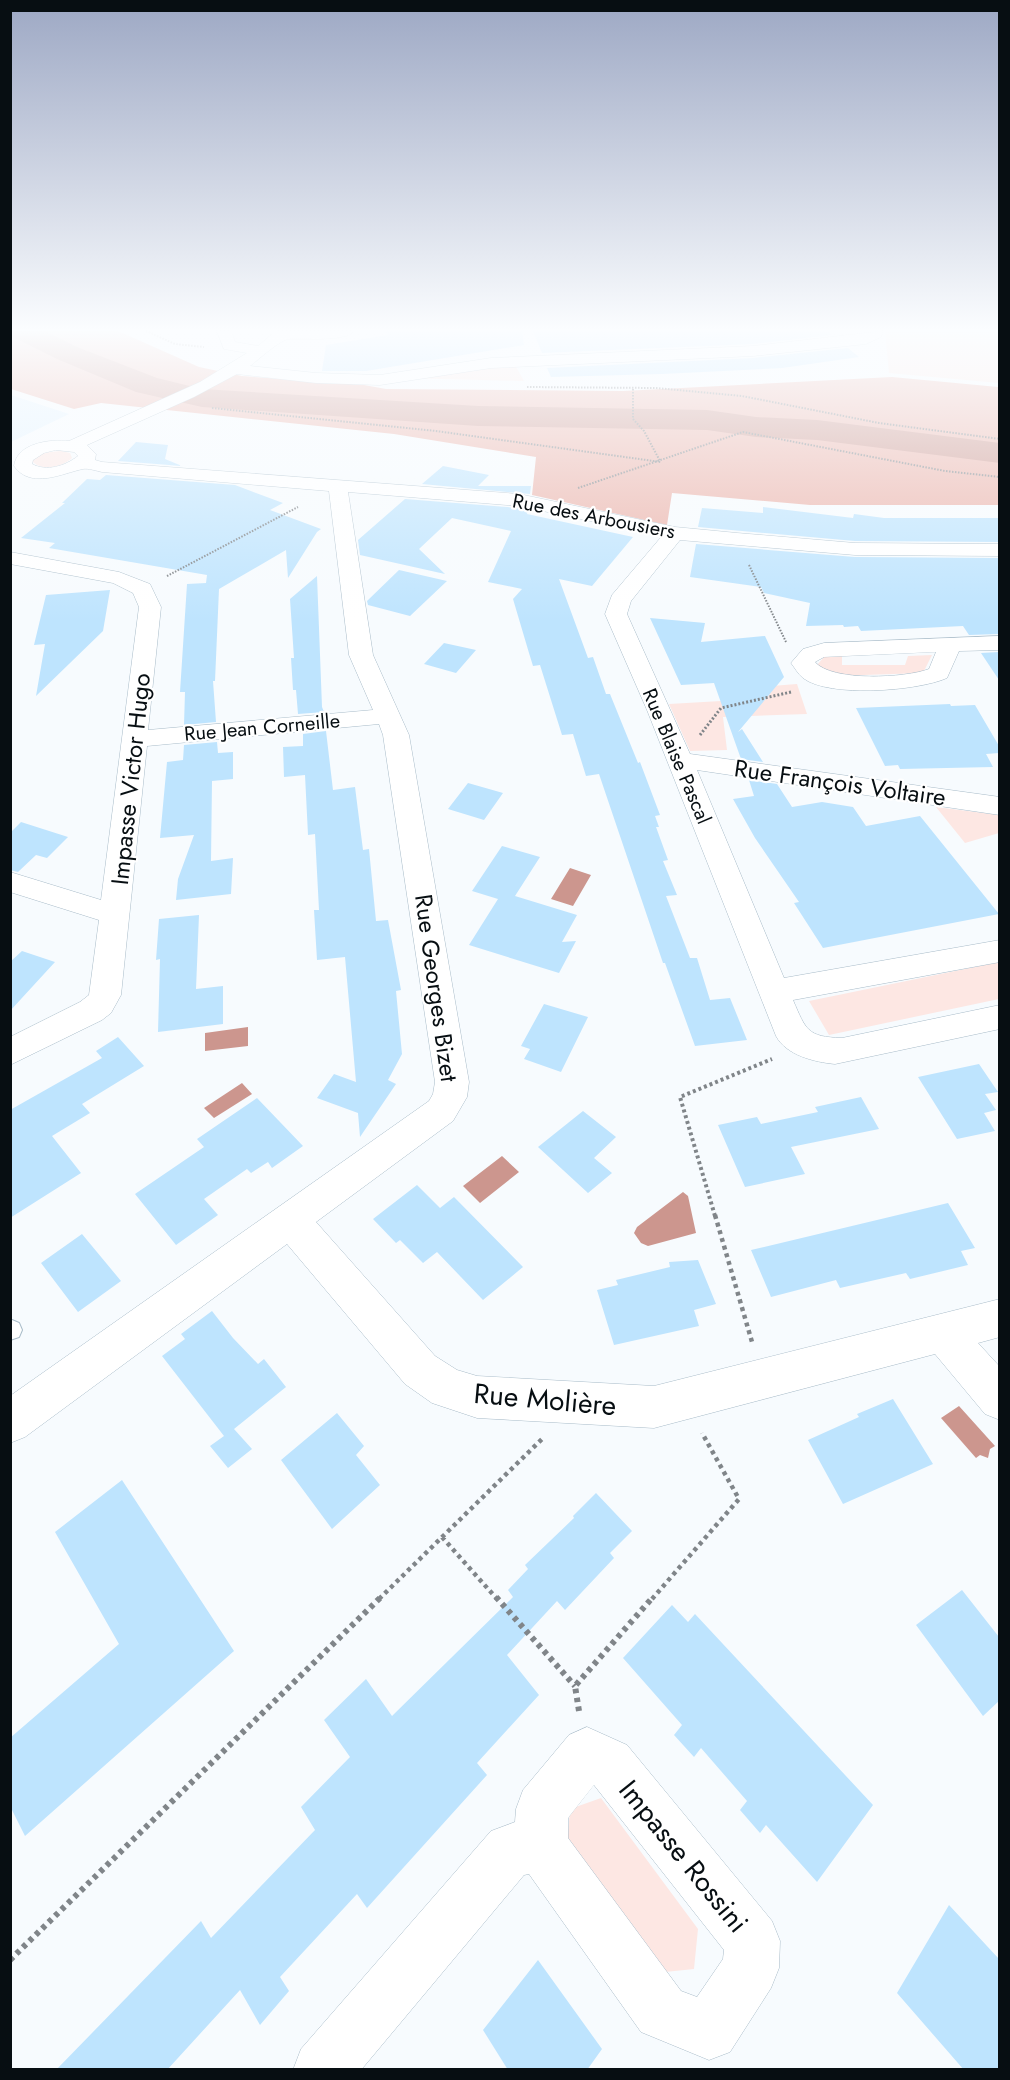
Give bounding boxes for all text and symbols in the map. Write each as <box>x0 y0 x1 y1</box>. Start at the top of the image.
street label: Rue des Arbousiers <box>510 487 678 546</box>
street label: Impasse Victor Hugo <box>102 671 159 887</box>
street label: Rue Blaise Pascal <box>635 684 718 828</box>
street label: Rue Jean Corneille <box>183 706 341 749</box>
street label: Rue François Voltaire <box>732 750 948 815</box>
street label: Rue Georges Bizet <box>406 892 467 1084</box>
street label: Rue Molière <box>472 1373 618 1426</box>
street label: Impasse Rossini <box>609 1771 758 1942</box>

